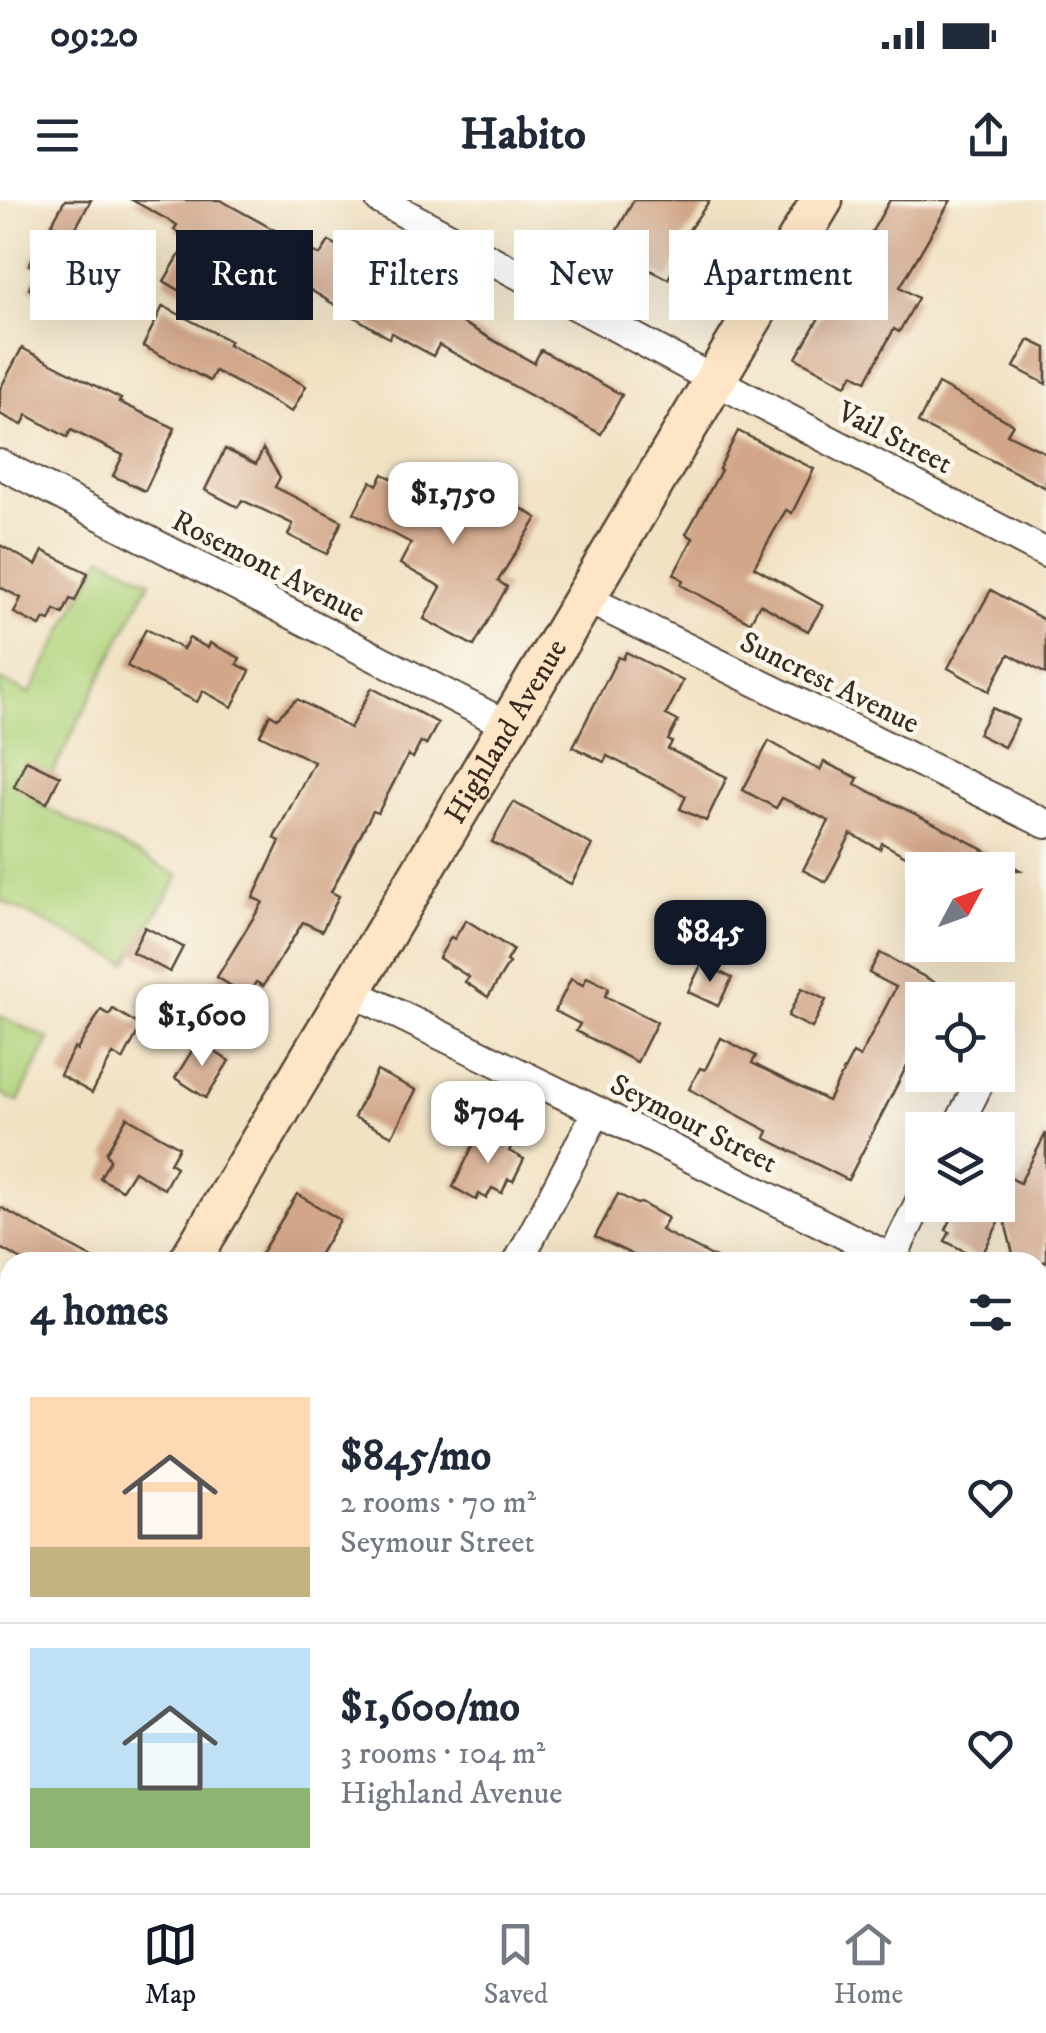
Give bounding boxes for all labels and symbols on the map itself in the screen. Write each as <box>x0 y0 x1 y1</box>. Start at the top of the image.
street label: Vail Street <box>830 393 958 483</box>
pin: $1,750 <box>372 462 534 547</box>
street label: Rosemont Avenue <box>166 503 371 632</box>
street label: Suncrest Avenue <box>734 624 925 743</box>
street label: Highland Avenue <box>437 633 576 831</box>
north arrow <box>905 852 1015 962</box>
pin: $845 <box>651 900 769 985</box>
pin: $1,600 <box>121 984 283 1069</box>
street label: Seymour Street <box>604 1066 783 1182</box>
pin: $704 <box>429 1081 547 1166</box>

